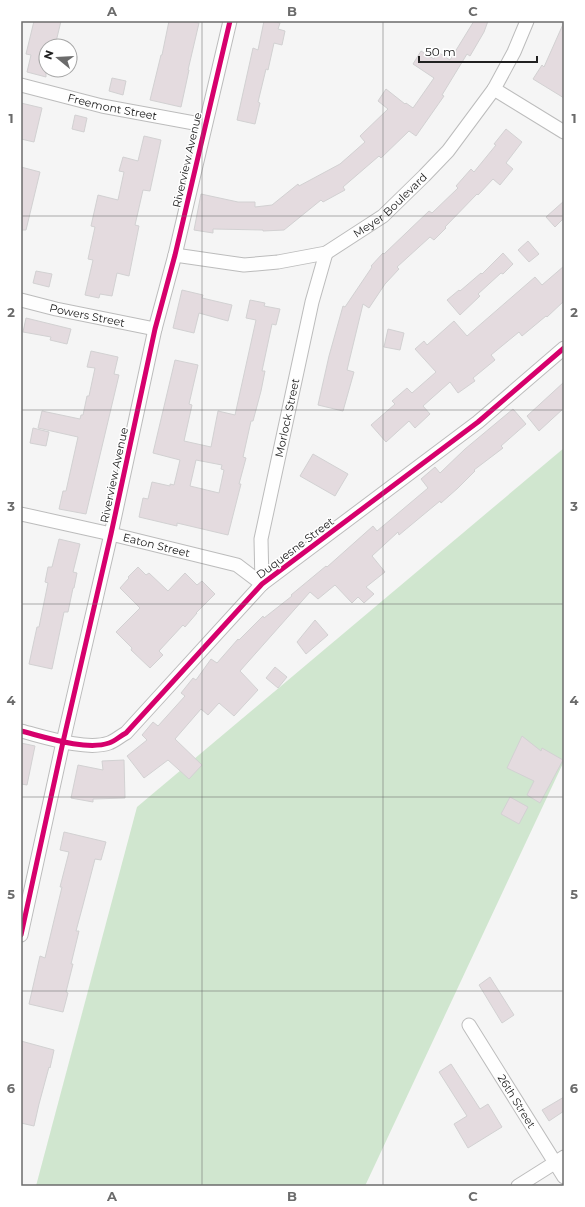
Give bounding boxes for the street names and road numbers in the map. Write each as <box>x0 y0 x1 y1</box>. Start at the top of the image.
street label: Freemont Street <box>66 90 159 123</box>
street label: Riverview Avenue <box>169 111 205 209</box>
street label: Meyer Boulevard <box>351 170 430 240</box>
street label: Powers Street <box>48 301 127 330</box>
street label: Morlock Street <box>272 376 303 459</box>
street label: Riverview Avenue <box>97 426 131 524</box>
street label: Duquesne Street <box>253 514 337 582</box>
street label: Eaton Street <box>121 530 192 560</box>
street label: 26th Street <box>495 1072 539 1131</box>

